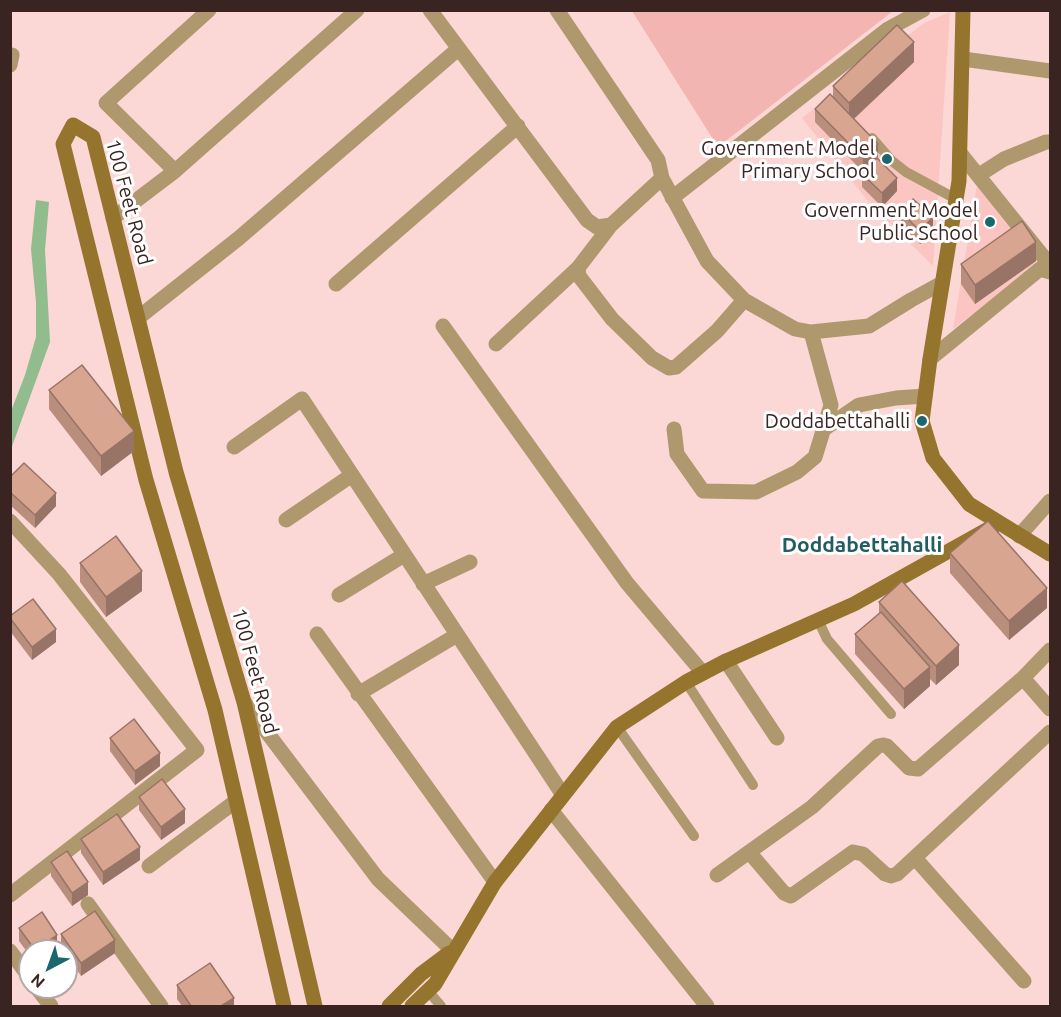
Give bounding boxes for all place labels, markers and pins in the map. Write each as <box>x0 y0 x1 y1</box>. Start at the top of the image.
place label: Government Model Primary School <box>701 136 875 183</box>
marker: Government Model Primary School <box>880 152 894 166</box>
place label: Government Model Public School <box>804 198 978 245</box>
marker: Government Model Public School <box>983 215 997 229</box>
place label: Doddabettahalli <box>765 409 910 433</box>
marker: Doddabettahalli <box>915 414 929 428</box>

